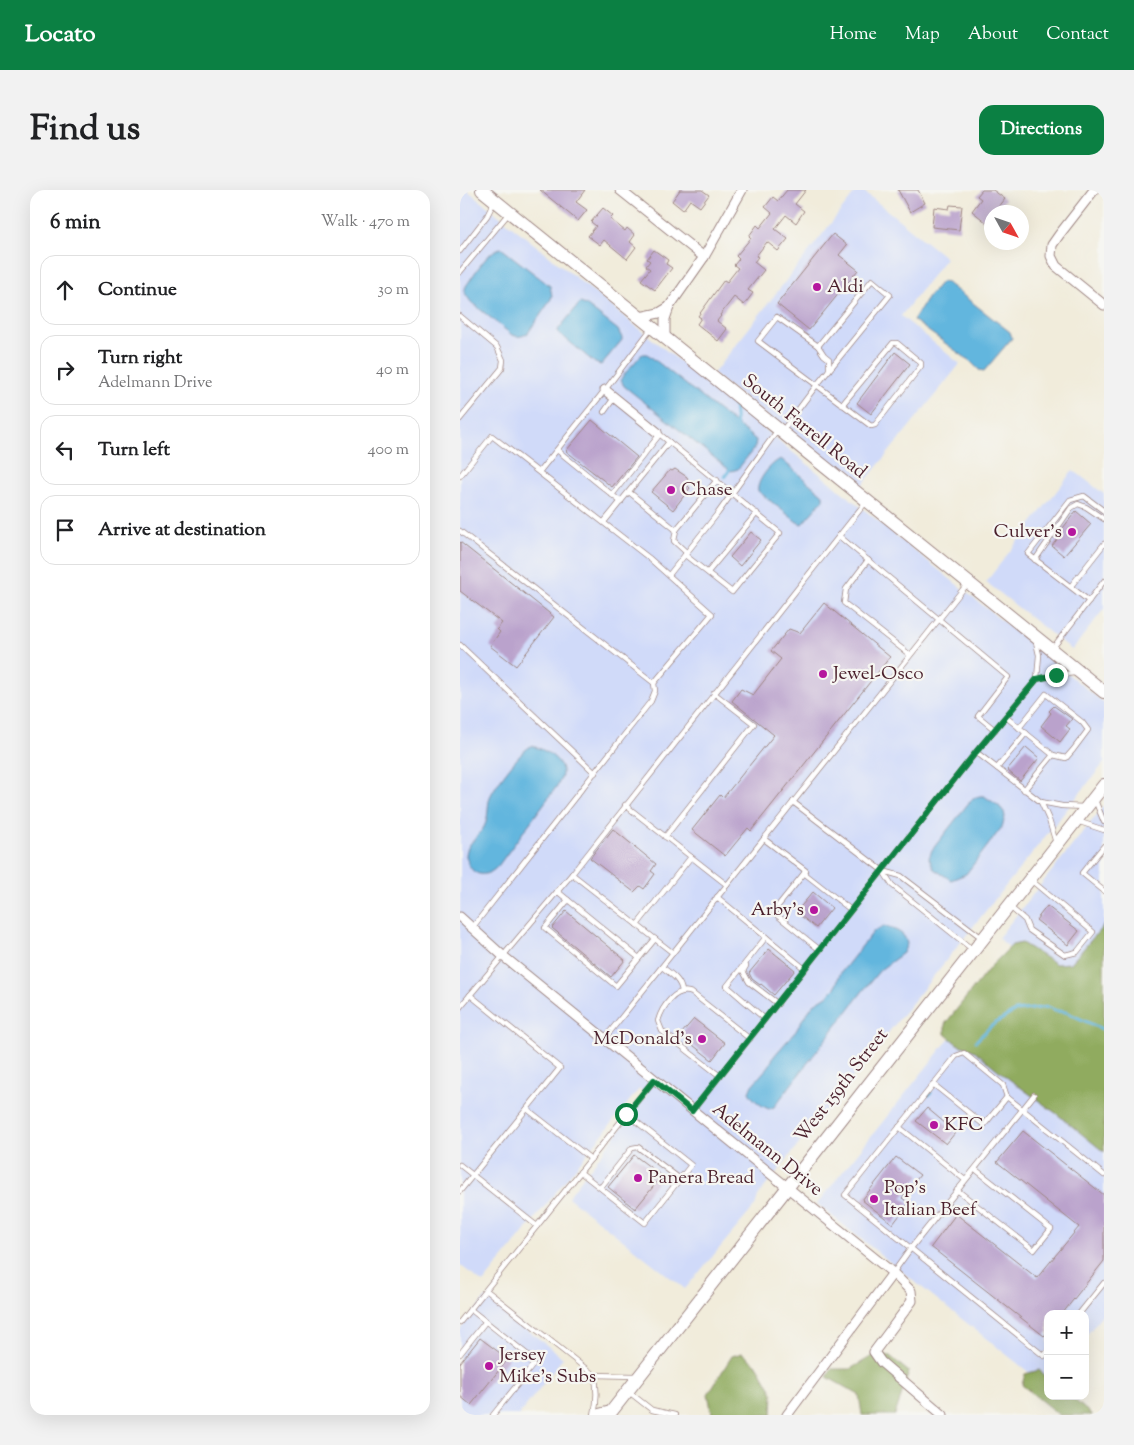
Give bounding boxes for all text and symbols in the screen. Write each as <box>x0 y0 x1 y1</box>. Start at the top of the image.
text: Locato <box>25 18 96 52</box>
text: Home <box>830 22 877 48</box>
text: Map <box>905 22 940 48</box>
text: About <box>968 22 1018 48</box>
text: Contact <box>1046 22 1109 48</box>
text: Find us <box>30 105 140 156</box>
button: Directions <box>979 105 1104 155</box>
north arrow <box>984 205 1029 250</box>
text: 6 min <box>50 208 101 238</box>
text: Walk · 470 m <box>321 211 410 234</box>
place label: Aldi <box>827 274 864 301</box>
icon: ahead <box>51 276 79 304</box>
text: Continue <box>98 277 177 304</box>
text: 30 m <box>378 279 409 302</box>
marker: Aldi <box>811 281 823 293</box>
text: Turn right <box>98 345 182 372</box>
icon: right <box>51 356 79 384</box>
text: 40 m <box>376 359 409 382</box>
street label: South Farrell Road <box>736 368 872 486</box>
text: Adelmann Drive <box>98 372 212 395</box>
icon: left <box>51 436 79 464</box>
text: Turn left <box>98 437 170 464</box>
text: 400 m <box>368 439 409 462</box>
place label: Chase <box>681 477 733 504</box>
marker: Chase <box>665 484 677 496</box>
icon: arrive <box>51 516 79 544</box>
text: Arrive at destination <box>98 517 266 544</box>
place label: Culver's <box>994 519 1062 546</box>
marker: Culver's <box>1066 526 1078 538</box>
place label: Jewel-Osco <box>832 661 924 688</box>
route end <box>1045 664 1068 687</box>
marker: Jewel-Osco <box>817 668 829 680</box>
place label: Arby's <box>751 897 804 924</box>
marker: Arby's <box>808 904 820 916</box>
street label: West 159th Street <box>789 1023 896 1149</box>
place label: McDonald's <box>593 1026 692 1053</box>
marker: McDonald's <box>696 1033 708 1045</box>
street label: Adelmann Drive <box>706 1097 828 1203</box>
route start <box>615 1103 638 1126</box>
place label: KFC <box>944 1112 984 1139</box>
marker: KFC <box>928 1119 940 1131</box>
place label: Panera Bread <box>648 1165 754 1192</box>
marker: Panera Bread <box>632 1172 644 1184</box>
place label: Pop's Italian Beef <box>884 1175 978 1224</box>
marker: Pop's Italian Beef <box>868 1193 880 1205</box>
map controls <box>1044 1310 1089 1400</box>
button: + <box>1044 1310 1089 1355</box>
place label: Jersey Mike's Subs <box>498 1342 596 1391</box>
button: − <box>1044 1355 1089 1400</box>
marker: Jersey Mike's Subs <box>483 1360 495 1372</box>

